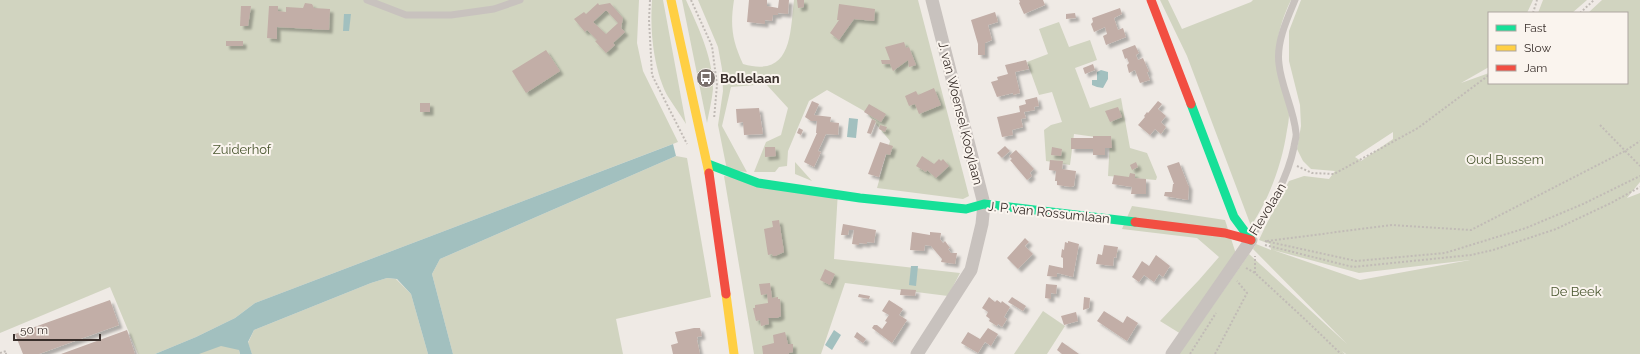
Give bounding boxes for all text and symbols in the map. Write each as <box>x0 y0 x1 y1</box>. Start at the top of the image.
legend <box>1488 12 1628 84</box>
text: Fast <box>1524 21 1547 35</box>
street label: J. van Woensel Kooylaan <box>935 40 986 186</box>
text: Slow <box>1524 41 1551 55</box>
text: Jam <box>1524 61 1547 75</box>
bus stop icon: Bollelaan <box>695 67 717 89</box>
place label: Bollelaan <box>720 71 780 86</box>
park label: Zuiderhof <box>213 142 272 157</box>
park label: Oud Bussem <box>1466 152 1544 167</box>
street label: Flevolaan <box>1246 180 1289 238</box>
street label: J. P. van Rossumlaan <box>987 199 1111 226</box>
park label: De Beek <box>1550 284 1602 299</box>
scale bar <box>14 316 100 342</box>
text: 50 m <box>20 323 48 337</box>

